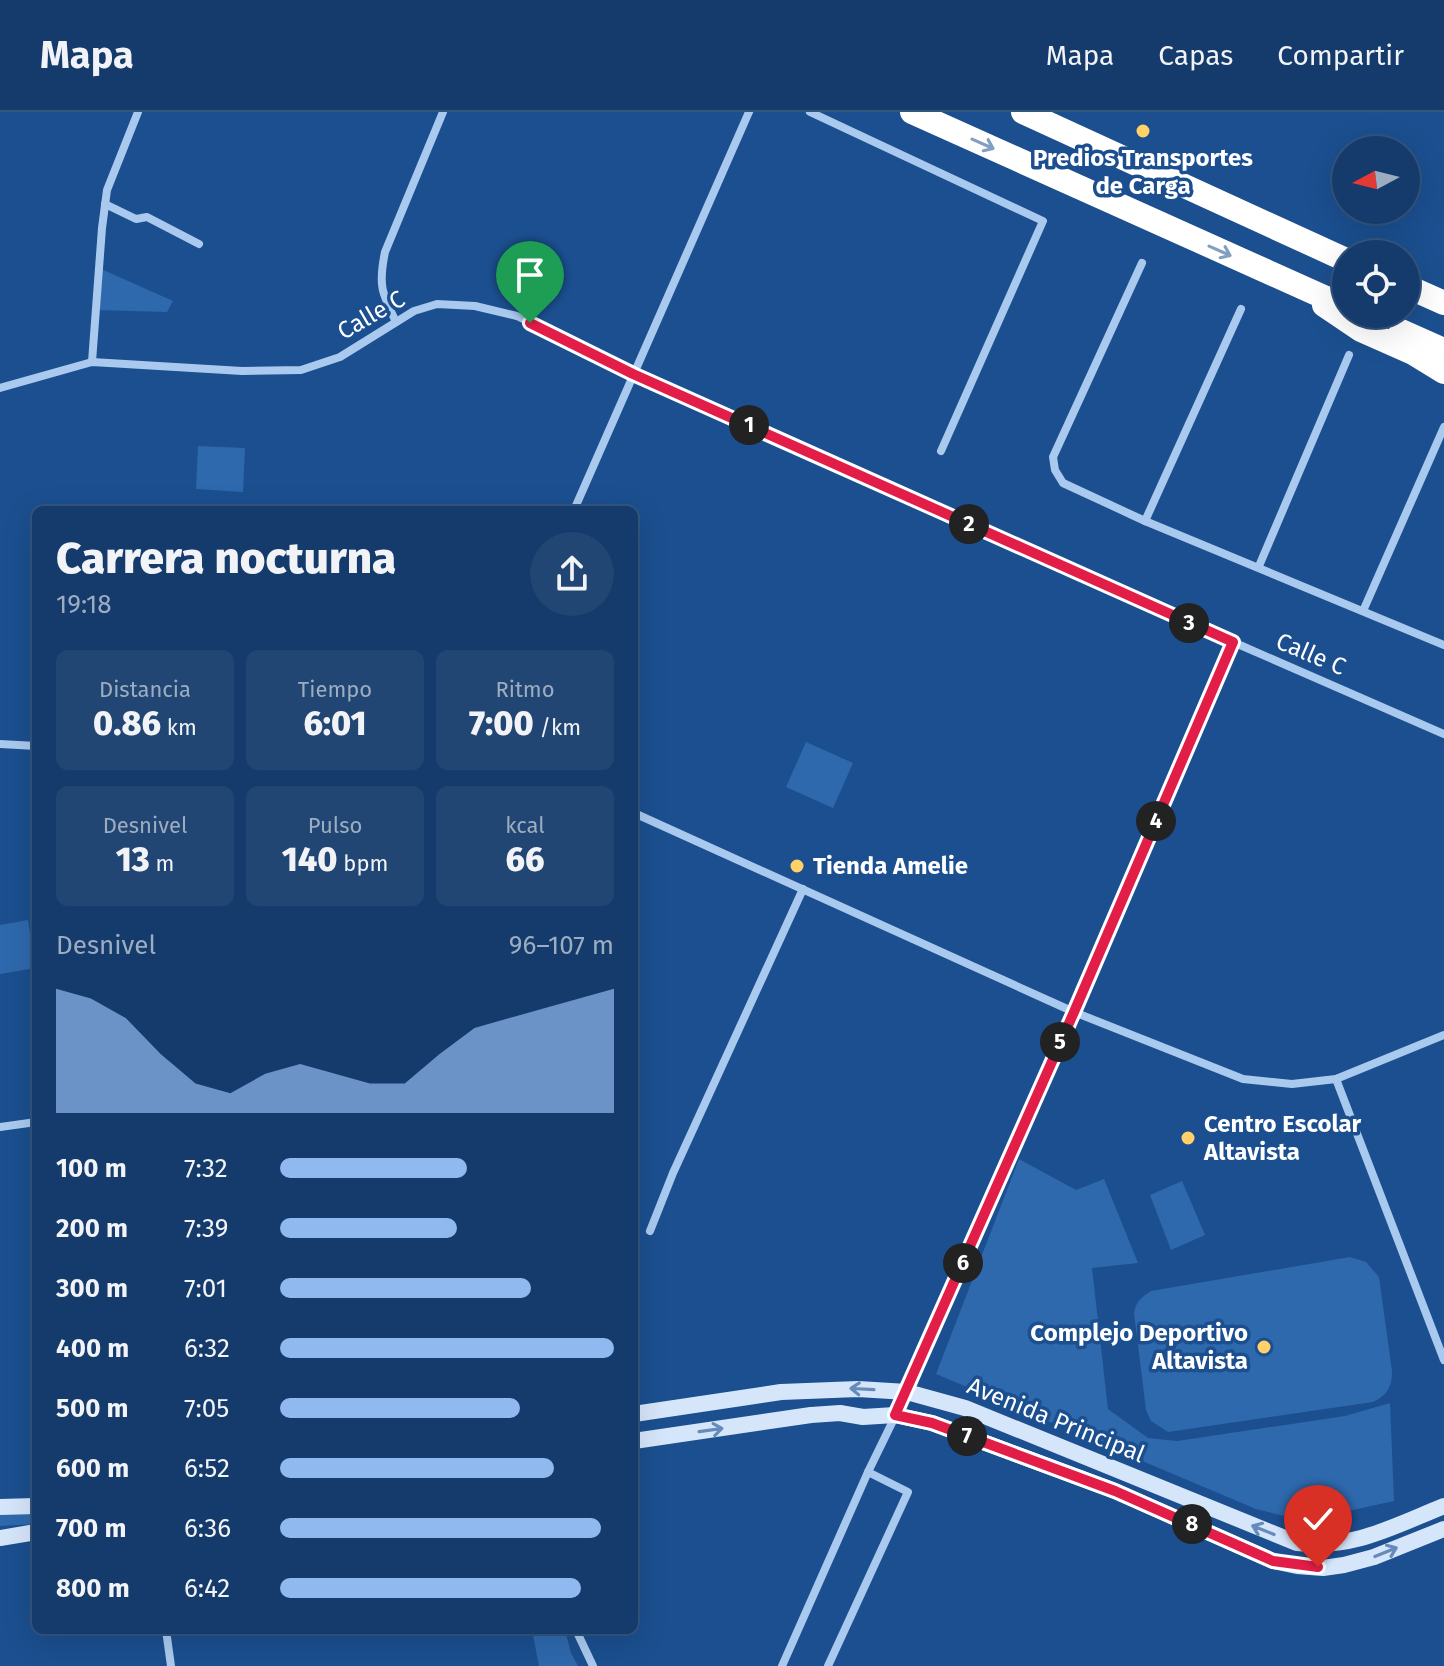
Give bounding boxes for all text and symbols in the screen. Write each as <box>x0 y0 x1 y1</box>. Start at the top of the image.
text: Mapa <box>40 32 134 78</box>
text: Mapa <box>1046 39 1114 72</box>
text: Capas <box>1158 39 1233 72</box>
text: Compartir <box>1277 39 1404 72</box>
marker: Predios Transportes de Carga <box>1134 122 1152 140</box>
north arrow <box>1332 136 1420 224</box>
map controls <box>1332 136 1420 328</box>
one-way arrow <box>971 137 995 152</box>
place label: Predios Transportes de Carga <box>1033 144 1253 200</box>
button: locate <box>1332 240 1420 328</box>
pin <box>496 241 564 323</box>
one-way arrow <box>1208 244 1232 259</box>
icon: arrive <box>508 253 552 297</box>
street label: Calle C <box>332 285 410 345</box>
pin: 1 <box>729 405 769 445</box>
text: 1 <box>744 411 754 438</box>
pin: 2 <box>949 504 989 544</box>
text: 2 <box>963 510 975 537</box>
text: Carrera nocturna <box>56 532 396 585</box>
button: share <box>530 532 614 616</box>
text: 19:18 <box>56 589 112 620</box>
pin: 3 <box>1169 603 1209 643</box>
text: 3 <box>1183 609 1195 636</box>
street label: Calle C <box>1272 627 1350 681</box>
text: Distancia <box>99 676 191 703</box>
text: Tiempo <box>298 676 372 703</box>
text: Ritmo <box>495 676 555 703</box>
text: 0.86 <box>93 703 161 744</box>
text: 6:01 <box>303 703 367 744</box>
text: 7:00 <box>469 703 534 744</box>
text: km <box>161 714 197 741</box>
text: /km <box>534 714 581 741</box>
pin: 4 <box>1136 801 1176 841</box>
text: 4 <box>1150 807 1162 834</box>
text: Desnivel <box>103 812 187 839</box>
text: Pulso <box>308 812 362 839</box>
text: kcal <box>505 812 545 839</box>
text: 13 <box>116 839 150 880</box>
text: 140 <box>282 839 338 880</box>
text: 66 <box>506 839 544 880</box>
text: m <box>150 850 174 877</box>
text: bpm <box>338 850 388 877</box>
place label: Tienda Amelie <box>813 852 968 880</box>
marker: Tienda Amelie <box>788 857 806 875</box>
text: Desnivel <box>56 930 156 961</box>
text: 96–107 m <box>509 930 614 961</box>
pin: 5 <box>1040 1022 1080 1062</box>
text: 5 <box>1054 1028 1066 1055</box>
place label: Centro Escolar Altavista <box>1203 1110 1362 1166</box>
marker: Centro Escolar Altavista <box>1179 1129 1197 1147</box>
text: 100 m <box>56 1153 127 1184</box>
text: 7:32 <box>184 1153 228 1184</box>
text: 200 m <box>56 1213 128 1244</box>
text: 7:39 <box>184 1213 228 1244</box>
pin: 6 <box>943 1243 983 1283</box>
text: 6 <box>957 1249 969 1276</box>
text: 300 m <box>56 1273 128 1304</box>
text: 7:01 <box>184 1273 227 1304</box>
place label: Complejo Deportivo Altavista <box>1030 1319 1248 1375</box>
text: 400 m <box>56 1333 129 1364</box>
text: 6:32 <box>184 1333 230 1364</box>
marker: Complejo Deportivo Altavista <box>1255 1338 1273 1356</box>
street label: Avenida Principal <box>963 1372 1149 1468</box>
one-way arrow <box>849 1382 876 1397</box>
text: 500 m <box>56 1393 129 1424</box>
text: 7:05 <box>184 1393 229 1424</box>
pin: 7 <box>947 1416 987 1456</box>
one-way arrow <box>698 1422 723 1437</box>
text: 7 <box>962 1422 972 1449</box>
text: 600 m <box>56 1453 129 1484</box>
text: 6:52 <box>184 1453 230 1484</box>
pin <box>1284 1485 1352 1567</box>
icon: check <box>1296 1497 1340 1541</box>
pin: 8 <box>1172 1504 1212 1544</box>
text: 8 <box>1186 1510 1198 1537</box>
text: 700 m <box>56 1513 126 1544</box>
text: 6:36 <box>184 1513 231 1544</box>
one-way arrow <box>1251 1522 1276 1537</box>
one-way arrow <box>1374 1544 1398 1559</box>
text: 800 m <box>56 1573 130 1604</box>
text: 6:42 <box>184 1573 230 1604</box>

